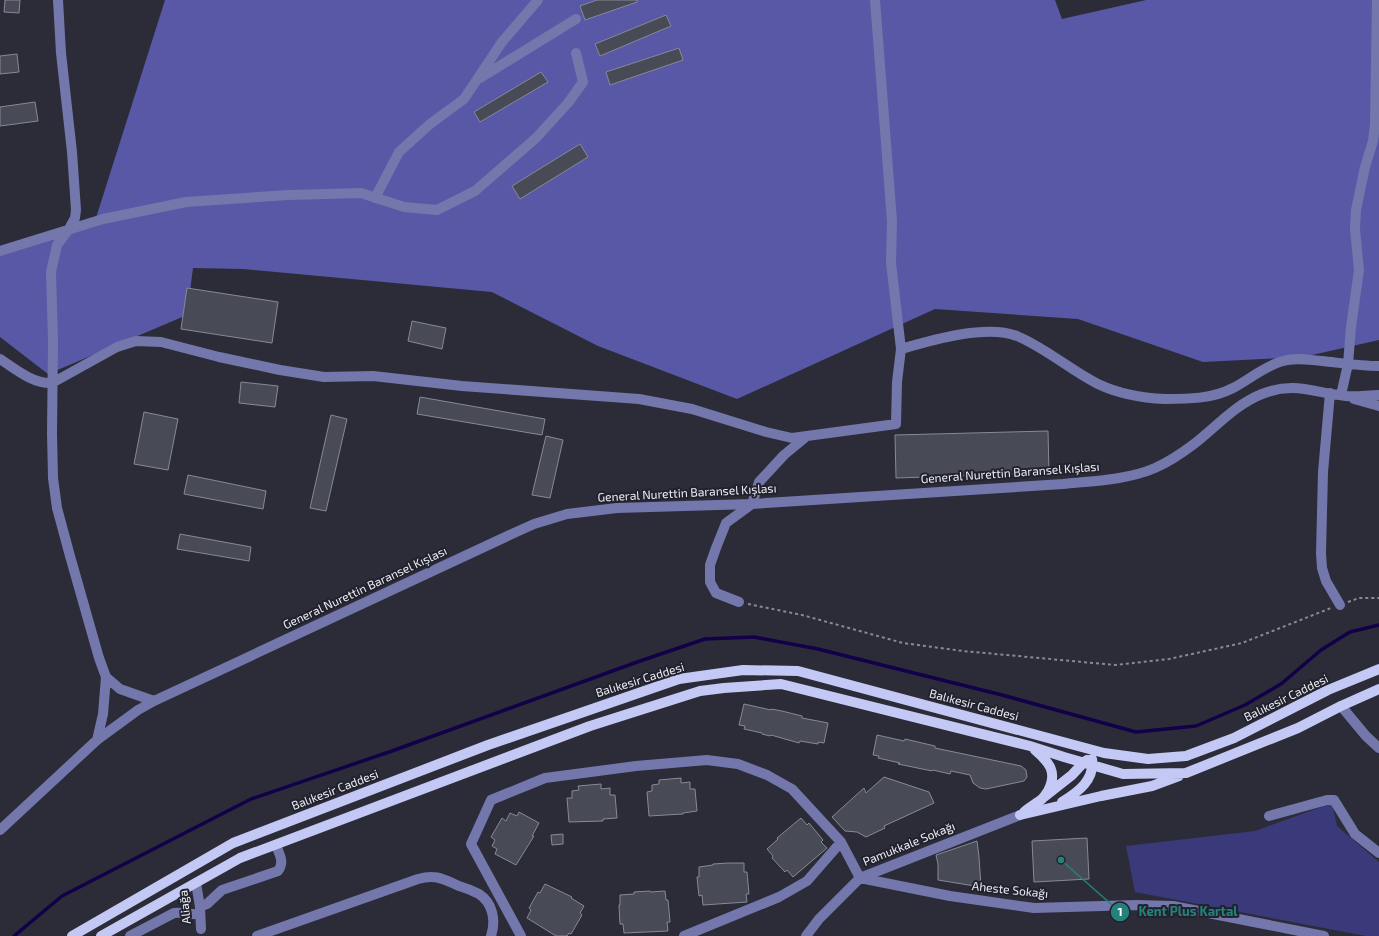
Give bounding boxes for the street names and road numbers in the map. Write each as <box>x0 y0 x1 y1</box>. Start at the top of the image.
street label: General Nurettin Baransel Kışlası <box>920 459 1100 486</box>
street label: General Nurettin Baransel Kışlası <box>597 480 777 505</box>
street label: General Nurettin Baransel Kışlası <box>280 543 449 632</box>
street label: Balıkesir Caddesi <box>594 659 686 699</box>
street label: Balıkesir Caddesi <box>1241 671 1330 724</box>
street label: Balıkesir Caddesi <box>928 685 1020 723</box>
street label: Balıkesir Caddesi <box>289 766 380 812</box>
street label: Pamukkale Sokağı <box>860 818 957 868</box>
street label: Aheste Sokağı <box>971 878 1049 900</box>
street label: Aliağa <box>175 890 193 925</box>

